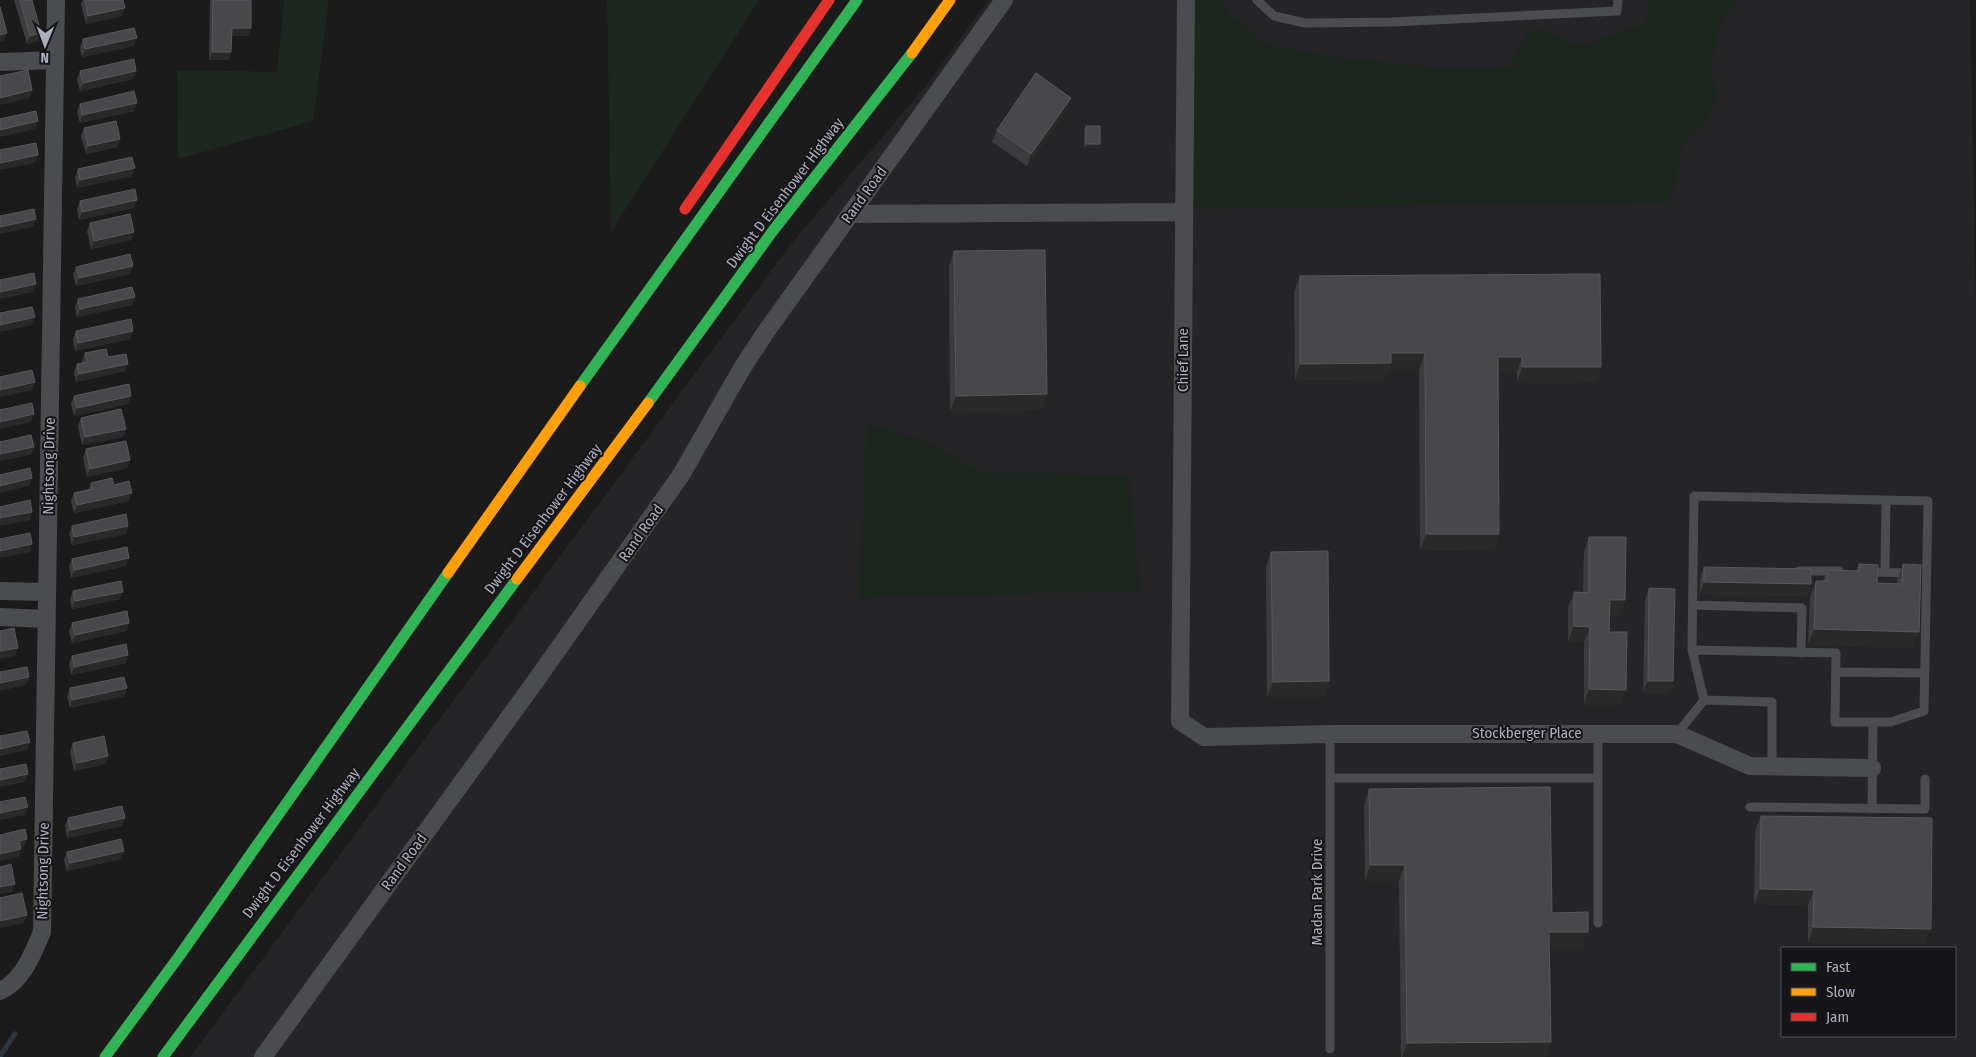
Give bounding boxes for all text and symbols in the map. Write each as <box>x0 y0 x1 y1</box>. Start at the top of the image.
north arrow <box>20 20 70 70</box>
text: N <box>40 49 49 66</box>
street label: Dwight D Eisenhower Highway <box>723 114 848 272</box>
street label: Rand Road <box>837 163 891 227</box>
street label: Chief Lane <box>1174 328 1192 392</box>
street label: Nightsong Drive <box>39 417 59 515</box>
street label: Dwight D Eisenhower Highway <box>481 440 606 598</box>
street label: Rand Road <box>615 501 667 565</box>
street label: Stockberger Place <box>1472 724 1582 742</box>
street label: Dwight D Eisenhower Highway <box>239 764 364 922</box>
street label: Nightsong Drive <box>33 822 53 920</box>
street label: Rand Road <box>377 830 431 894</box>
street label: Madan Park Drive <box>1308 839 1326 945</box>
legend <box>1781 947 1956 1037</box>
text: Fast <box>1826 958 1850 976</box>
text: Slow <box>1826 983 1855 1001</box>
text: Jam <box>1826 1008 1849 1026</box>

